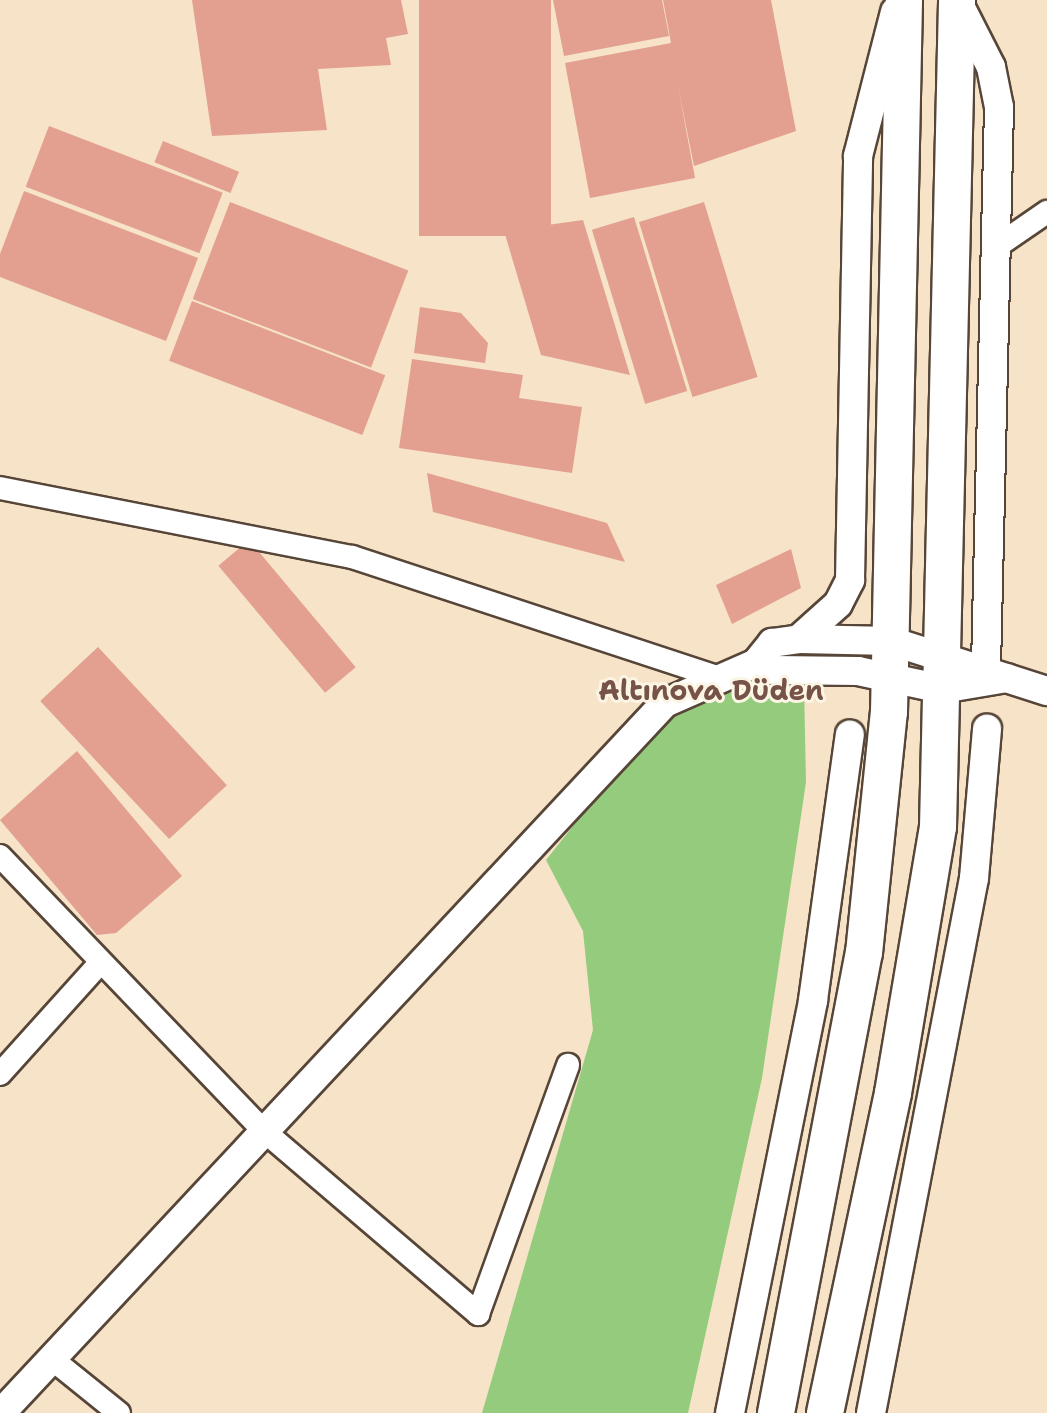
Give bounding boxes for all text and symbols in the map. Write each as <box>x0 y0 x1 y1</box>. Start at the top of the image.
district label: Altınova Düden <box>598 673 824 707</box>

